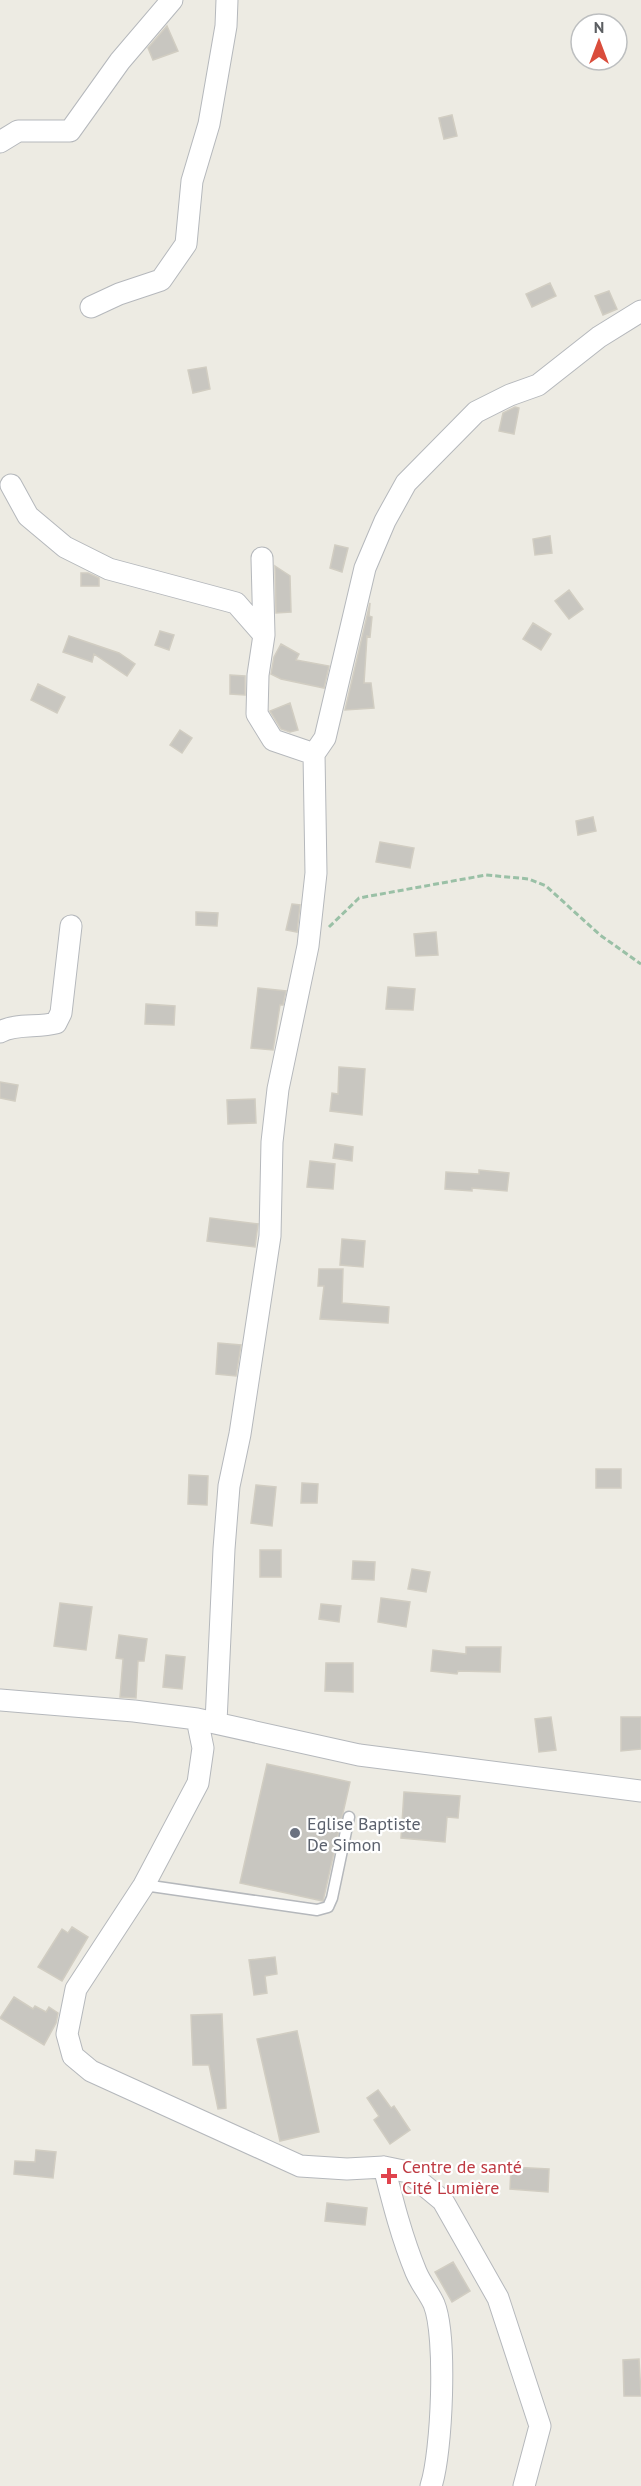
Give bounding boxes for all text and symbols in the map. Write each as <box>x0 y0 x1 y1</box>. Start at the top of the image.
north arrow <box>569 12 629 72</box>
text: N <box>594 17 604 37</box>
place label: Eglise Baptiste De Simon <box>307 1812 421 1856</box>
marker: Eglise Baptiste De Simon <box>288 1826 302 1840</box>
place label: Centre de santé Cité Lumière <box>402 2155 522 2199</box>
marker: Centre de santé Cité Lumière <box>380 2167 398 2185</box>

